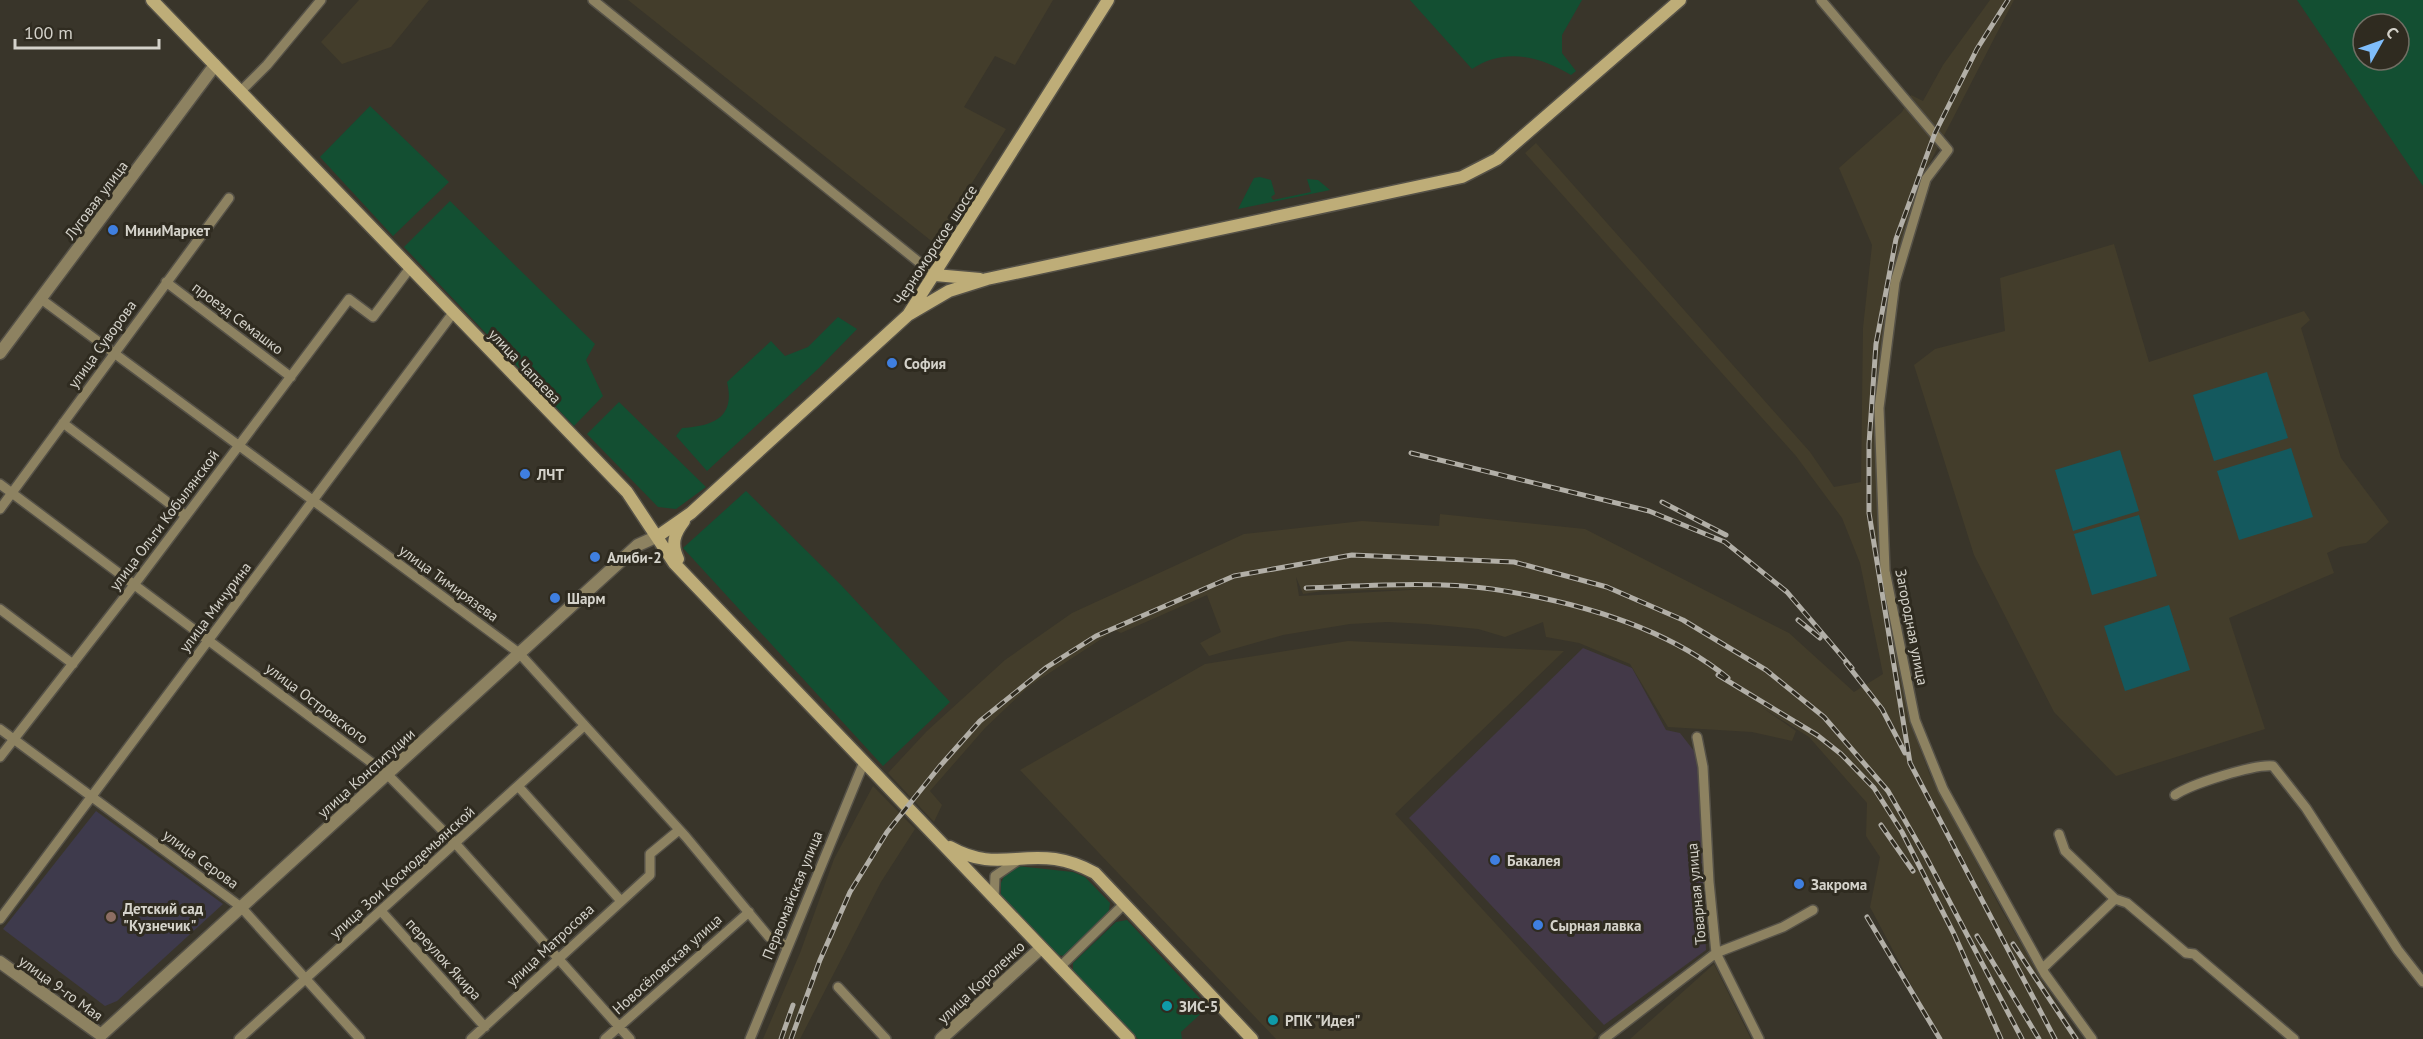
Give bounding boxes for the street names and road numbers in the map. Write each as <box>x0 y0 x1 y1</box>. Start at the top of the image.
street label: Луговая улица <box>60 157 132 244</box>
street label: Черноморское шоссе <box>889 181 981 309</box>
street label: проезд Семашко <box>189 277 287 359</box>
street label: улица Суворова <box>64 296 140 392</box>
street label: улица Чапаева <box>485 325 565 407</box>
street label: улица Ольги Кобылянской <box>105 446 223 594</box>
street label: улица Тимирязева <box>395 540 503 626</box>
street label: улица Мичурина <box>175 558 255 656</box>
street label: Загородная улица <box>1891 567 1933 687</box>
street label: улица Островского <box>262 658 372 748</box>
street label: улица Конституции <box>313 724 419 822</box>
street label: улица Зои Космодемьянской <box>326 802 478 942</box>
street label: улица Серова <box>159 825 243 893</box>
street label: Первомайская улица <box>758 828 826 962</box>
street label: Товарная улица <box>1682 842 1710 946</box>
street label: улица Матросова <box>502 900 598 990</box>
street label: Новосёловская улица <box>608 910 726 1018</box>
street label: переулок Якира <box>402 914 486 1004</box>
street label: улица Короленко <box>933 937 1029 1027</box>
street label: улица 9-го Мая <box>15 951 107 1025</box>

